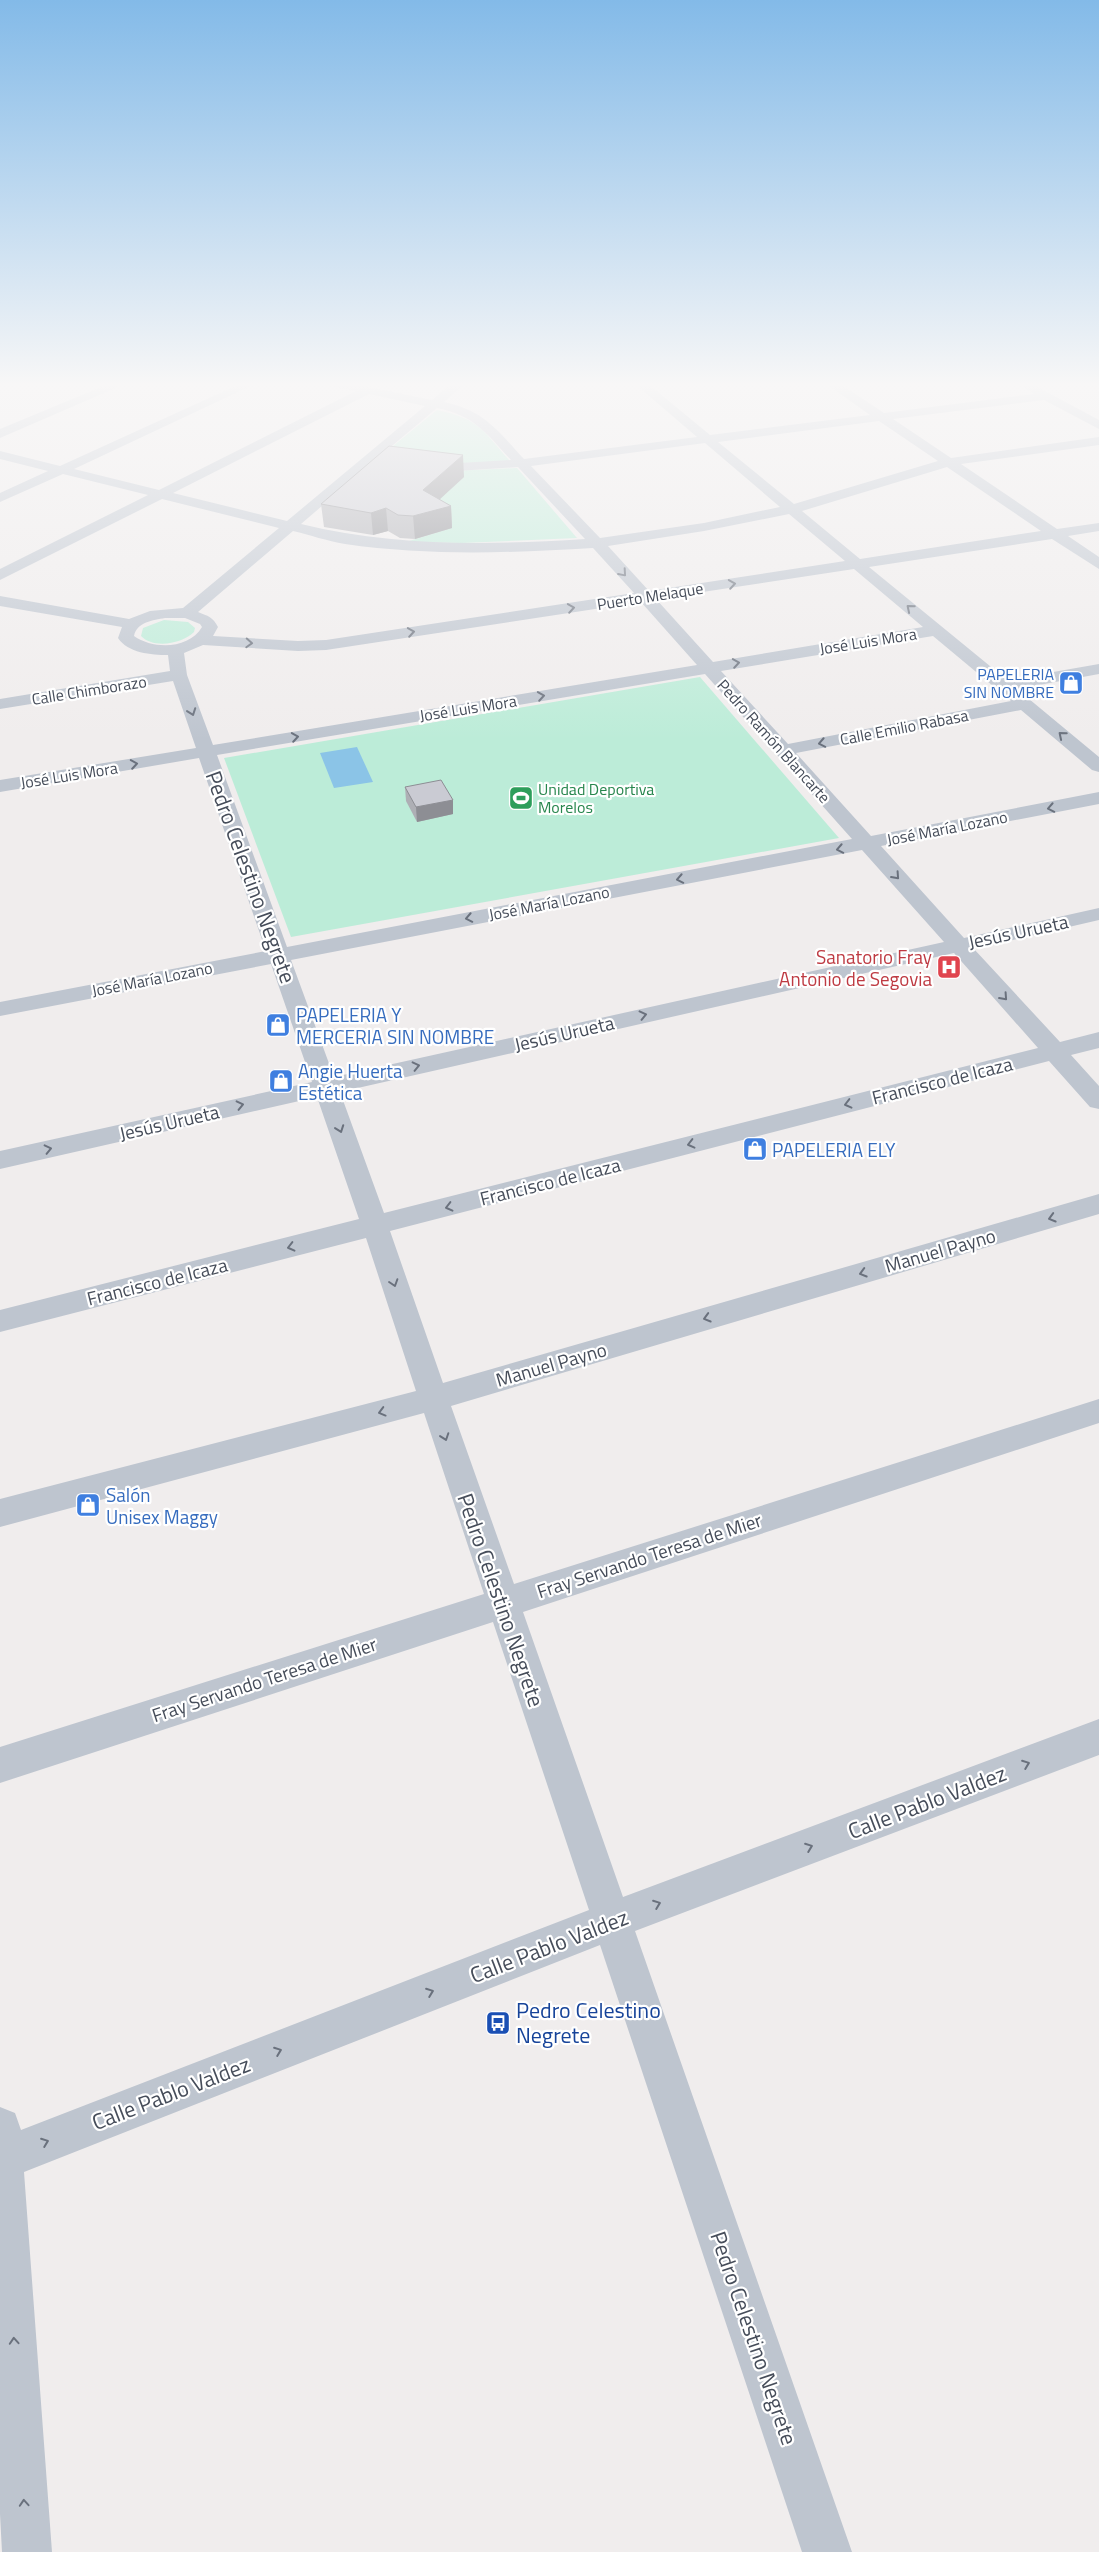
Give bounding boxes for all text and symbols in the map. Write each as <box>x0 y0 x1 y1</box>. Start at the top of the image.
one-way arrow <box>617 568 626 577</box>
street label: Puerto Melaque <box>595 576 705 616</box>
one-way arrow <box>728 579 736 589</box>
one-way arrow <box>568 603 576 614</box>
one-way arrow <box>907 605 916 613</box>
street label: José Luis Mora <box>818 621 918 661</box>
one-way arrow <box>406 628 415 638</box>
one-way arrow <box>245 637 253 648</box>
one-way arrow <box>732 659 740 669</box>
place label: PAPELERIA SIN NOMBRE <box>964 662 1054 704</box>
street label: Calle Chimborazo <box>30 669 148 711</box>
shop icon: PAPELERIA SIN NOMBRE <box>1058 670 1084 696</box>
street label: Pedro Ramón Blancarte <box>712 674 836 808</box>
street label: José Luis Mora <box>418 688 518 728</box>
one-way arrow <box>538 691 546 702</box>
street label: Calle Emilio Rabasa <box>838 703 970 751</box>
one-way arrow <box>186 708 196 716</box>
one-way arrow <box>1058 731 1067 740</box>
one-way arrow <box>290 733 299 743</box>
one-way arrow <box>818 737 827 747</box>
street label: José Luis Mora <box>19 755 119 795</box>
one-way arrow <box>131 759 139 770</box>
street label: Pedro Celestino Negrete <box>197 766 305 988</box>
place label: Unidad Deportiva Morelos <box>538 777 654 819</box>
sports icon: Unidad Deportiva Morelos <box>508 785 534 811</box>
one-way arrow <box>1047 802 1056 812</box>
street label: José María Lozano <box>885 805 1009 851</box>
one-way arrow <box>836 843 844 853</box>
one-way arrow <box>890 870 899 879</box>
one-way arrow <box>676 873 685 883</box>
street label: José María Lozano <box>487 880 611 926</box>
street label: Jesús Urueta <box>965 906 1071 956</box>
one-way arrow <box>465 913 473 923</box>
place label: Sanatorio Fray Antonio de Segovia <box>779 942 932 993</box>
hospital icon: Sanatorio Fray Antonio de Segovia <box>936 954 962 980</box>
street label: José María Lozano <box>90 956 214 1002</box>
one-way arrow <box>998 991 1007 1000</box>
place label: PAPELERIA Y MERCERIA SIN NOMBRE <box>296 1000 494 1051</box>
street label: Jesús Urueta <box>511 1007 617 1059</box>
one-way arrow <box>638 1010 647 1021</box>
shop icon: PAPELERIA Y MERCERIA SIN NOMBRE <box>265 1012 291 1038</box>
street label: Francisco de Icaza <box>869 1048 1016 1111</box>
place label: Angie Huerta Estética <box>298 1056 403 1107</box>
one-way arrow <box>411 1061 420 1072</box>
shop icon: Angie Huerta Estética <box>268 1068 294 1094</box>
street label: Jesús Urueta <box>116 1096 222 1148</box>
one-way arrow <box>844 1098 853 1109</box>
one-way arrow <box>236 1100 245 1111</box>
one-way arrow <box>334 1125 344 1133</box>
place label: PAPELERIA ELY <box>772 1135 896 1164</box>
shop icon: PAPELERIA ELY <box>742 1136 768 1162</box>
one-way arrow <box>687 1139 695 1149</box>
one-way arrow <box>43 1144 52 1155</box>
street label: Francisco de Icaza <box>477 1149 624 1212</box>
one-way arrow <box>444 1201 453 1212</box>
one-way arrow <box>1049 1212 1057 1222</box>
street label: Manuel Payno <box>881 1220 999 1280</box>
one-way arrow <box>287 1241 296 1252</box>
street label: Francisco de Icaza <box>84 1249 231 1312</box>
one-way arrow <box>859 1267 867 1277</box>
one-way arrow <box>388 1278 398 1286</box>
one-way arrow <box>703 1313 711 1323</box>
street label: Manuel Payno <box>492 1334 610 1394</box>
one-way arrow <box>378 1406 387 1417</box>
one-way arrow <box>440 1432 450 1441</box>
place label: Salón Unisex Maggy <box>106 1480 218 1531</box>
street label: Pedro Celestino Negrete <box>448 1489 554 1711</box>
shop icon: Salón Unisex Maggy <box>75 1492 101 1518</box>
street label: Fray Servando Teresa de Mier <box>533 1505 766 1605</box>
street label: Fray Servando Teresa de Mier <box>148 1629 381 1729</box>
street label: Calle Pablo Valdez <box>843 1756 1011 1848</box>
one-way arrow <box>1021 1760 1030 1771</box>
one-way arrow <box>804 1843 813 1853</box>
street label: Calle Pablo Valdez <box>465 1900 633 1992</box>
one-way arrow <box>652 1900 661 1910</box>
one-way arrow <box>425 1988 434 1998</box>
place label: Pedro Celestino Negrete <box>516 1993 661 2052</box>
bus stop icon: Pedro Celestino Negrete <box>485 2010 511 2036</box>
street label: Calle Pablo Valdez <box>87 2047 255 2139</box>
one-way arrow <box>273 2047 282 2057</box>
one-way arrow <box>41 2138 49 2148</box>
street label: Pedro Celestino Negrete <box>701 2227 807 2449</box>
one-way arrow <box>8 2337 19 2345</box>
one-way arrow <box>19 2499 30 2507</box>

